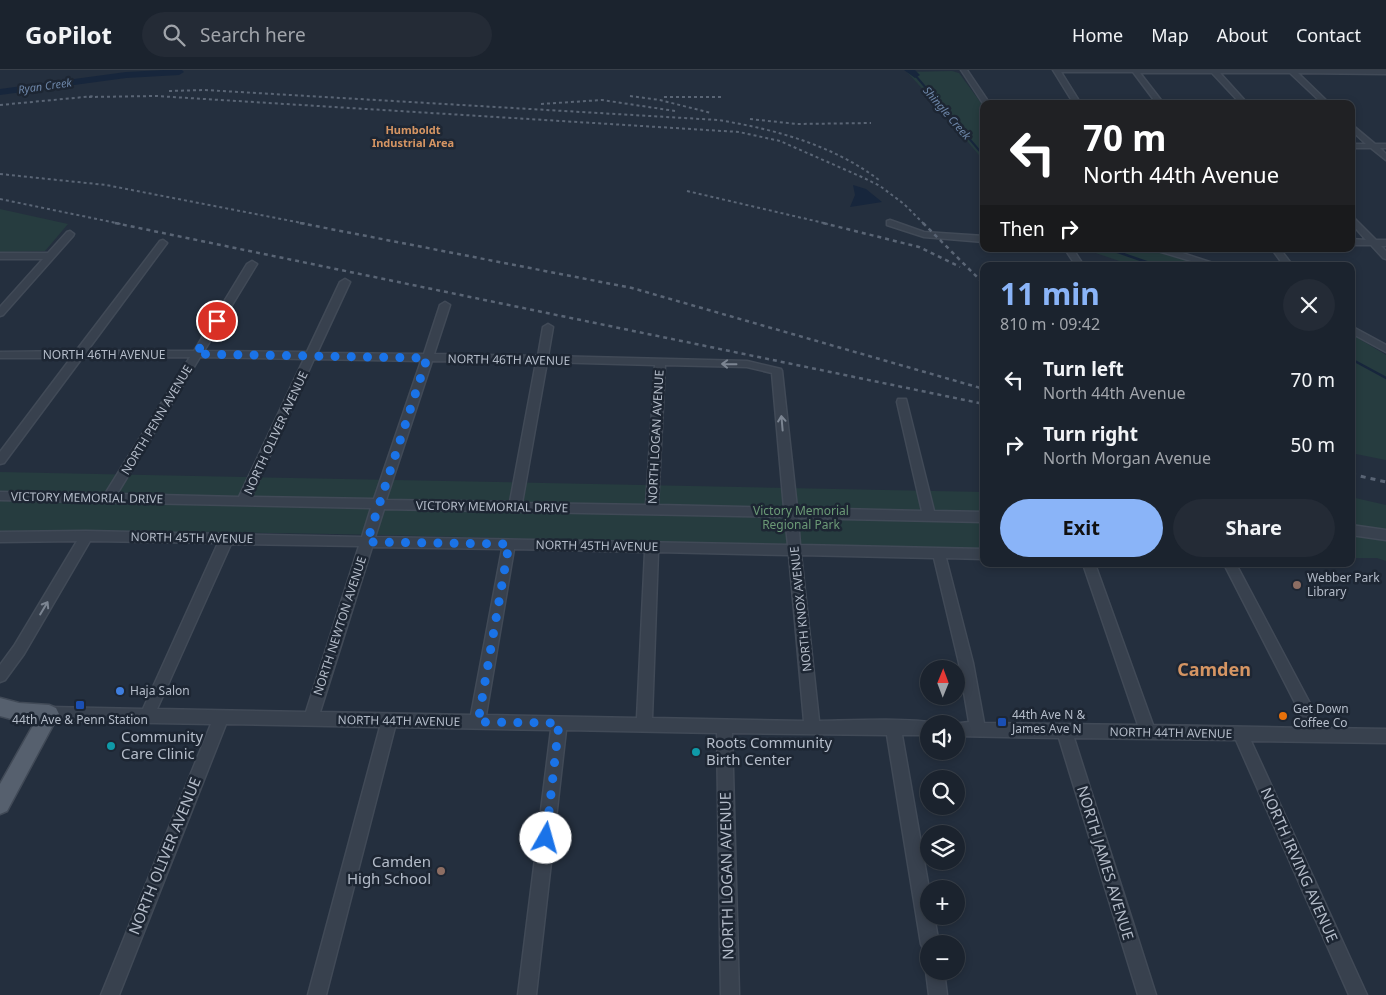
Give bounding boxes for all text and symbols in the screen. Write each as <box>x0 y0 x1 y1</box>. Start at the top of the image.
search box <box>142 12 492 57</box>
text: GoPilot <box>25 18 112 51</box>
icon: search <box>160 21 188 49</box>
text: Search here <box>200 22 306 48</box>
text: Home <box>1072 23 1123 47</box>
text: Map <box>1151 23 1189 47</box>
text: About <box>1217 23 1268 47</box>
text: Contact <box>1296 23 1361 47</box>
water label: Ryan Creek <box>17 74 73 97</box>
water label: Shingle Creek <box>920 83 975 143</box>
text: 70 m <box>1083 114 1166 161</box>
icon: left <box>1000 120 1065 185</box>
district label: Humboldt Industrial Area <box>372 122 454 150</box>
text: North 44th Avenue <box>1083 159 1279 189</box>
icon: right <box>1055 215 1083 243</box>
text: Then <box>1000 216 1045 242</box>
text: 11 min <box>1000 273 1100 314</box>
button: close <box>1283 279 1335 331</box>
pin <box>196 300 238 342</box>
icon: arrive <box>203 307 231 335</box>
text: 810 m · 09:42 <box>1000 313 1100 335</box>
street label: NORTH 46TH AVENUE <box>43 346 165 363</box>
street label: NORTH 46TH AVENUE <box>448 350 570 369</box>
text: Turn left <box>1043 356 1124 382</box>
one-way arrow <box>722 359 738 369</box>
street label: NORTH PENN AVENUE <box>117 362 196 478</box>
icon: left <box>1000 366 1028 394</box>
text: 70 m <box>1291 367 1335 393</box>
street label: NORTH OLIVER AVENUE <box>239 368 312 497</box>
street label: NORTH LOGAN AVENUE <box>643 369 668 504</box>
text: North 44th Avenue <box>1043 382 1186 404</box>
one-way arrow <box>777 415 787 431</box>
text: Turn right <box>1043 421 1138 447</box>
icon: right <box>1000 431 1028 459</box>
text: 50 m <box>1291 432 1335 458</box>
text: North Morgan Avenue <box>1043 447 1211 469</box>
street label: VICTORY MEMORIAL DRIVE <box>11 488 163 507</box>
street label: VICTORY MEMORIAL DRIVE <box>416 497 568 516</box>
button: Exit <box>1000 499 1163 557</box>
button: Share <box>1173 499 1335 557</box>
park label: Victory Memorial Regional Park <box>753 502 849 533</box>
street label: NORTH 45TH AVENUE <box>131 528 253 547</box>
street label: NORTH 45TH AVENUE <box>536 536 658 555</box>
street label: NORTH KNOX AVENUE <box>785 545 816 673</box>
street label: NORTH NEWTON AVENUE <box>309 554 370 698</box>
place label: Webber Park Library <box>1307 569 1380 600</box>
marker: Webber Park Library <box>1291 579 1303 591</box>
one-way arrow <box>39 601 49 615</box>
district label: Camden <box>1177 657 1251 681</box>
north arrow <box>920 660 965 705</box>
map controls <box>920 660 965 980</box>
place label: Haja Salon <box>130 682 190 699</box>
marker: Haja Salon <box>114 685 126 697</box>
marker: 44th Ave & Penn Station <box>74 699 86 711</box>
place label: Get Down Coffee Co <box>1293 700 1349 731</box>
place label: 44th Ave N & James Ave N <box>1011 706 1085 737</box>
marker: Get Down Coffee Co <box>1277 710 1289 722</box>
place label: 44th Ave & Penn Station <box>12 711 148 728</box>
street label: NORTH 44TH AVENUE <box>338 711 460 730</box>
button: sound <box>920 715 965 760</box>
marker: 44th Ave N & James Ave N <box>996 716 1008 728</box>
street label: NORTH 44TH AVENUE <box>1110 723 1232 742</box>
place label: Community Care Clinic <box>121 726 203 763</box>
place label: Roots Community Birth Center <box>706 732 832 769</box>
marker: Community Care Clinic <box>105 740 117 752</box>
marker: Roots Community Birth Center <box>690 746 702 758</box>
button: search <box>920 770 965 815</box>
street label: NORTH OLIVER AVENUE <box>123 774 205 937</box>
street label: NORTH JAMES AVENUE <box>1073 783 1139 942</box>
street label: NORTH IRVING AVENUE <box>1257 784 1343 945</box>
street label: NORTH LOGAN AVENUE <box>715 792 737 960</box>
position arrow <box>519 811 571 863</box>
button: layers <box>920 825 965 870</box>
place label: Camden High School <box>347 851 431 888</box>
marker: Camden High School <box>435 865 447 877</box>
button: + <box>920 880 965 925</box>
button: − <box>920 935 965 980</box>

